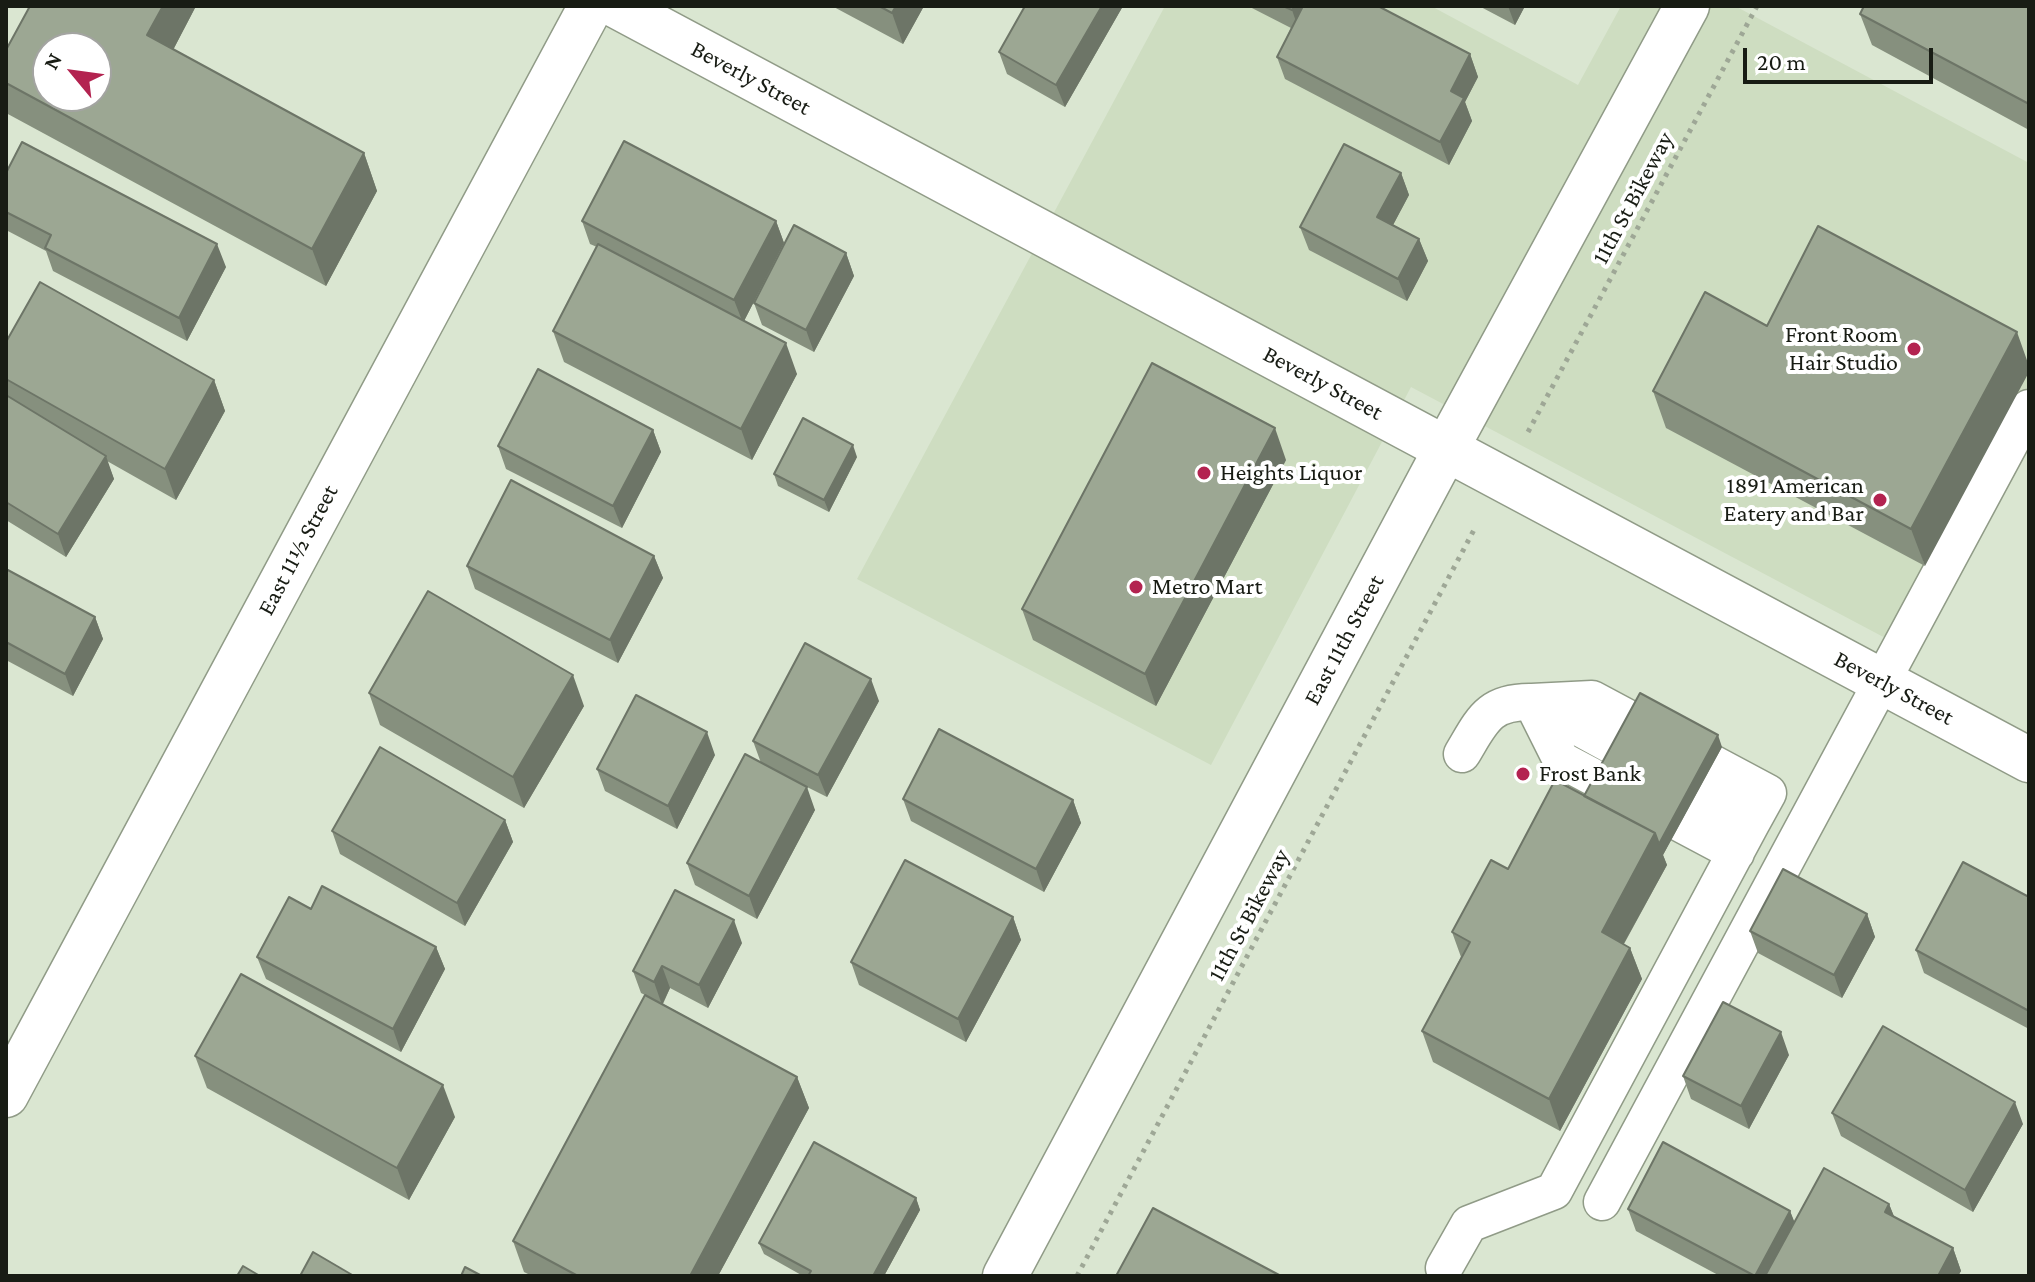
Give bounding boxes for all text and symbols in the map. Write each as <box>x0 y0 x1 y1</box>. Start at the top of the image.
north arrow <box>32 32 112 112</box>
scale bar <box>1747 32 1937 82</box>
street label: Beverly Street <box>686 34 816 122</box>
text: N <box>38 48 67 74</box>
text: 20 m <box>1757 48 1806 75</box>
street label: 11th St Bikeway <box>1586 127 1680 269</box>
place label: Front Room Hair Studio <box>1785 321 1898 377</box>
street label: Beverly Street <box>1258 339 1388 427</box>
marker: Front Room Hair Studio <box>1905 340 1923 358</box>
place label: Heights Liquor <box>1220 459 1362 487</box>
marker: Heights Liquor <box>1195 464 1213 482</box>
place label: 1891 American Eatery and Bar <box>1723 472 1864 528</box>
street label: East 11½ Street <box>252 480 344 620</box>
marker: 1891 American Eatery and Bar <box>1871 491 1889 509</box>
street label: East 11th Street <box>1298 570 1390 710</box>
place label: Metro Mart <box>1152 573 1262 601</box>
marker: Metro Mart <box>1127 578 1145 596</box>
street label: Beverly Street <box>1829 644 1959 732</box>
place label: Frost Bank <box>1539 760 1641 788</box>
marker: Frost Bank <box>1514 765 1532 783</box>
street label: 11th St Bikeway <box>1202 844 1296 986</box>

